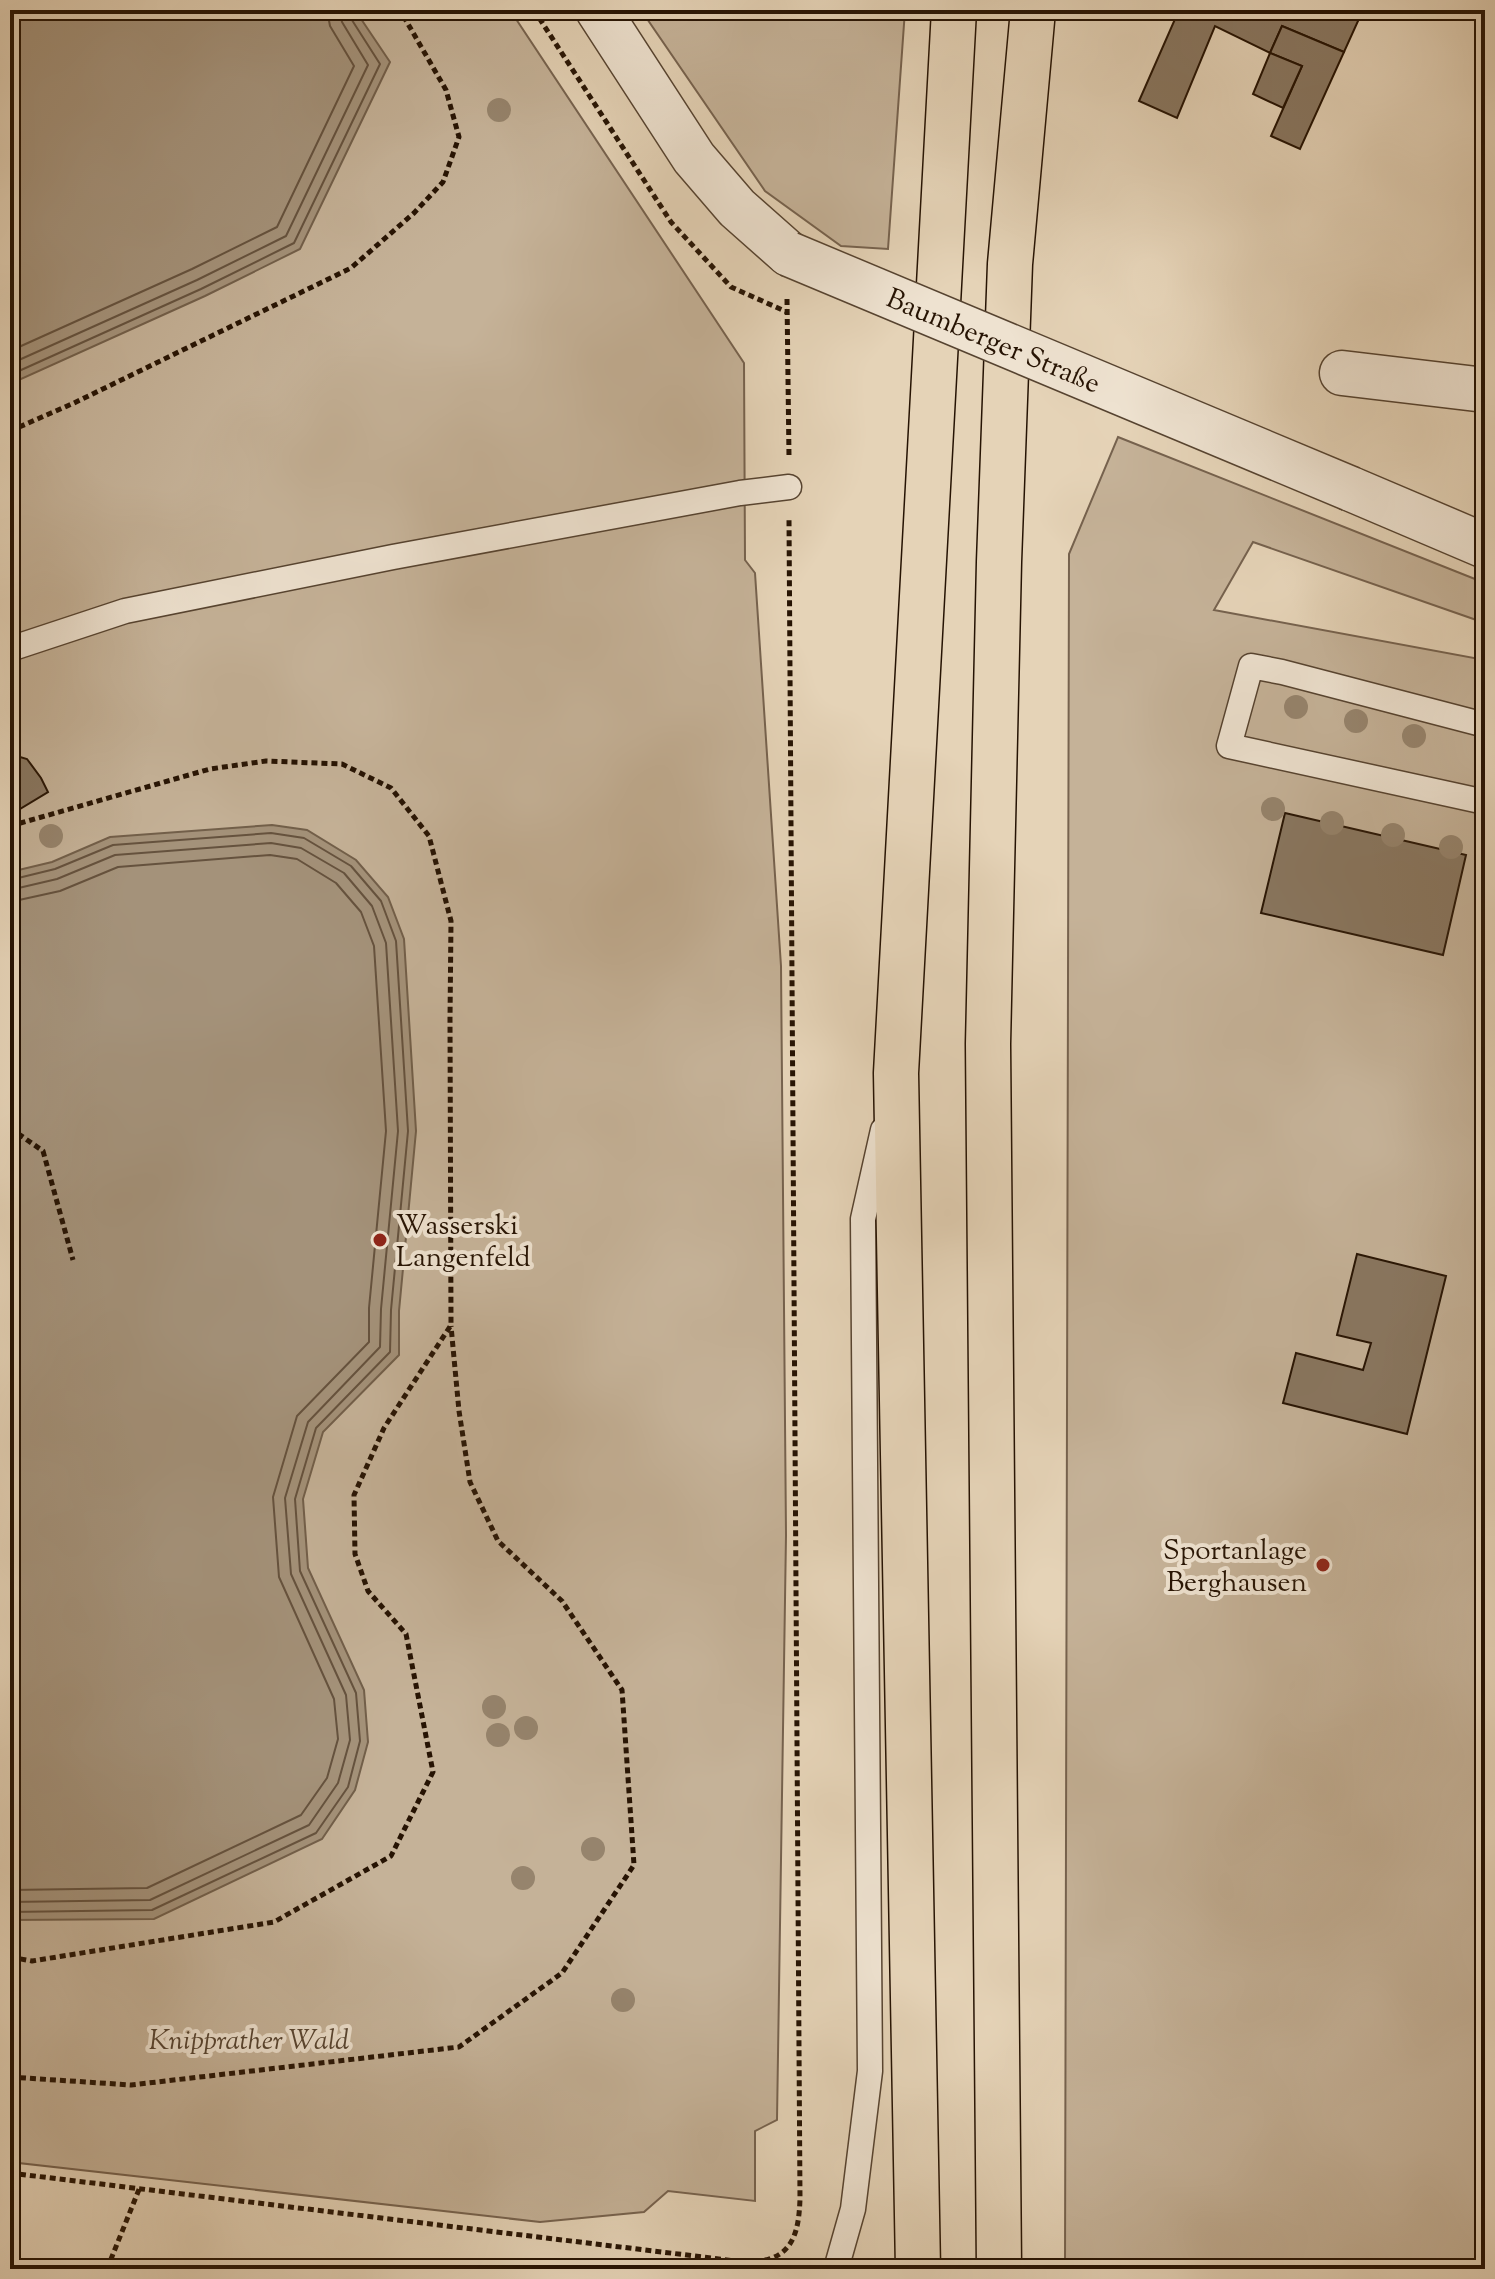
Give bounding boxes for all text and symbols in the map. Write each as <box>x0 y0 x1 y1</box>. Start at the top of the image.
street label: Baumberger Straße <box>879 280 1106 405</box>
place label: Wasserski Langenfeld <box>396 1207 531 1279</box>
marker: Wasserski Langenfeld <box>371 1231 389 1249</box>
place label: Sportanlage Berghausen <box>1163 1532 1307 1604</box>
marker: Sportanlage Berghausen <box>1314 1556 1332 1574</box>
park label: Knipprather Wald <box>149 2022 349 2062</box>

